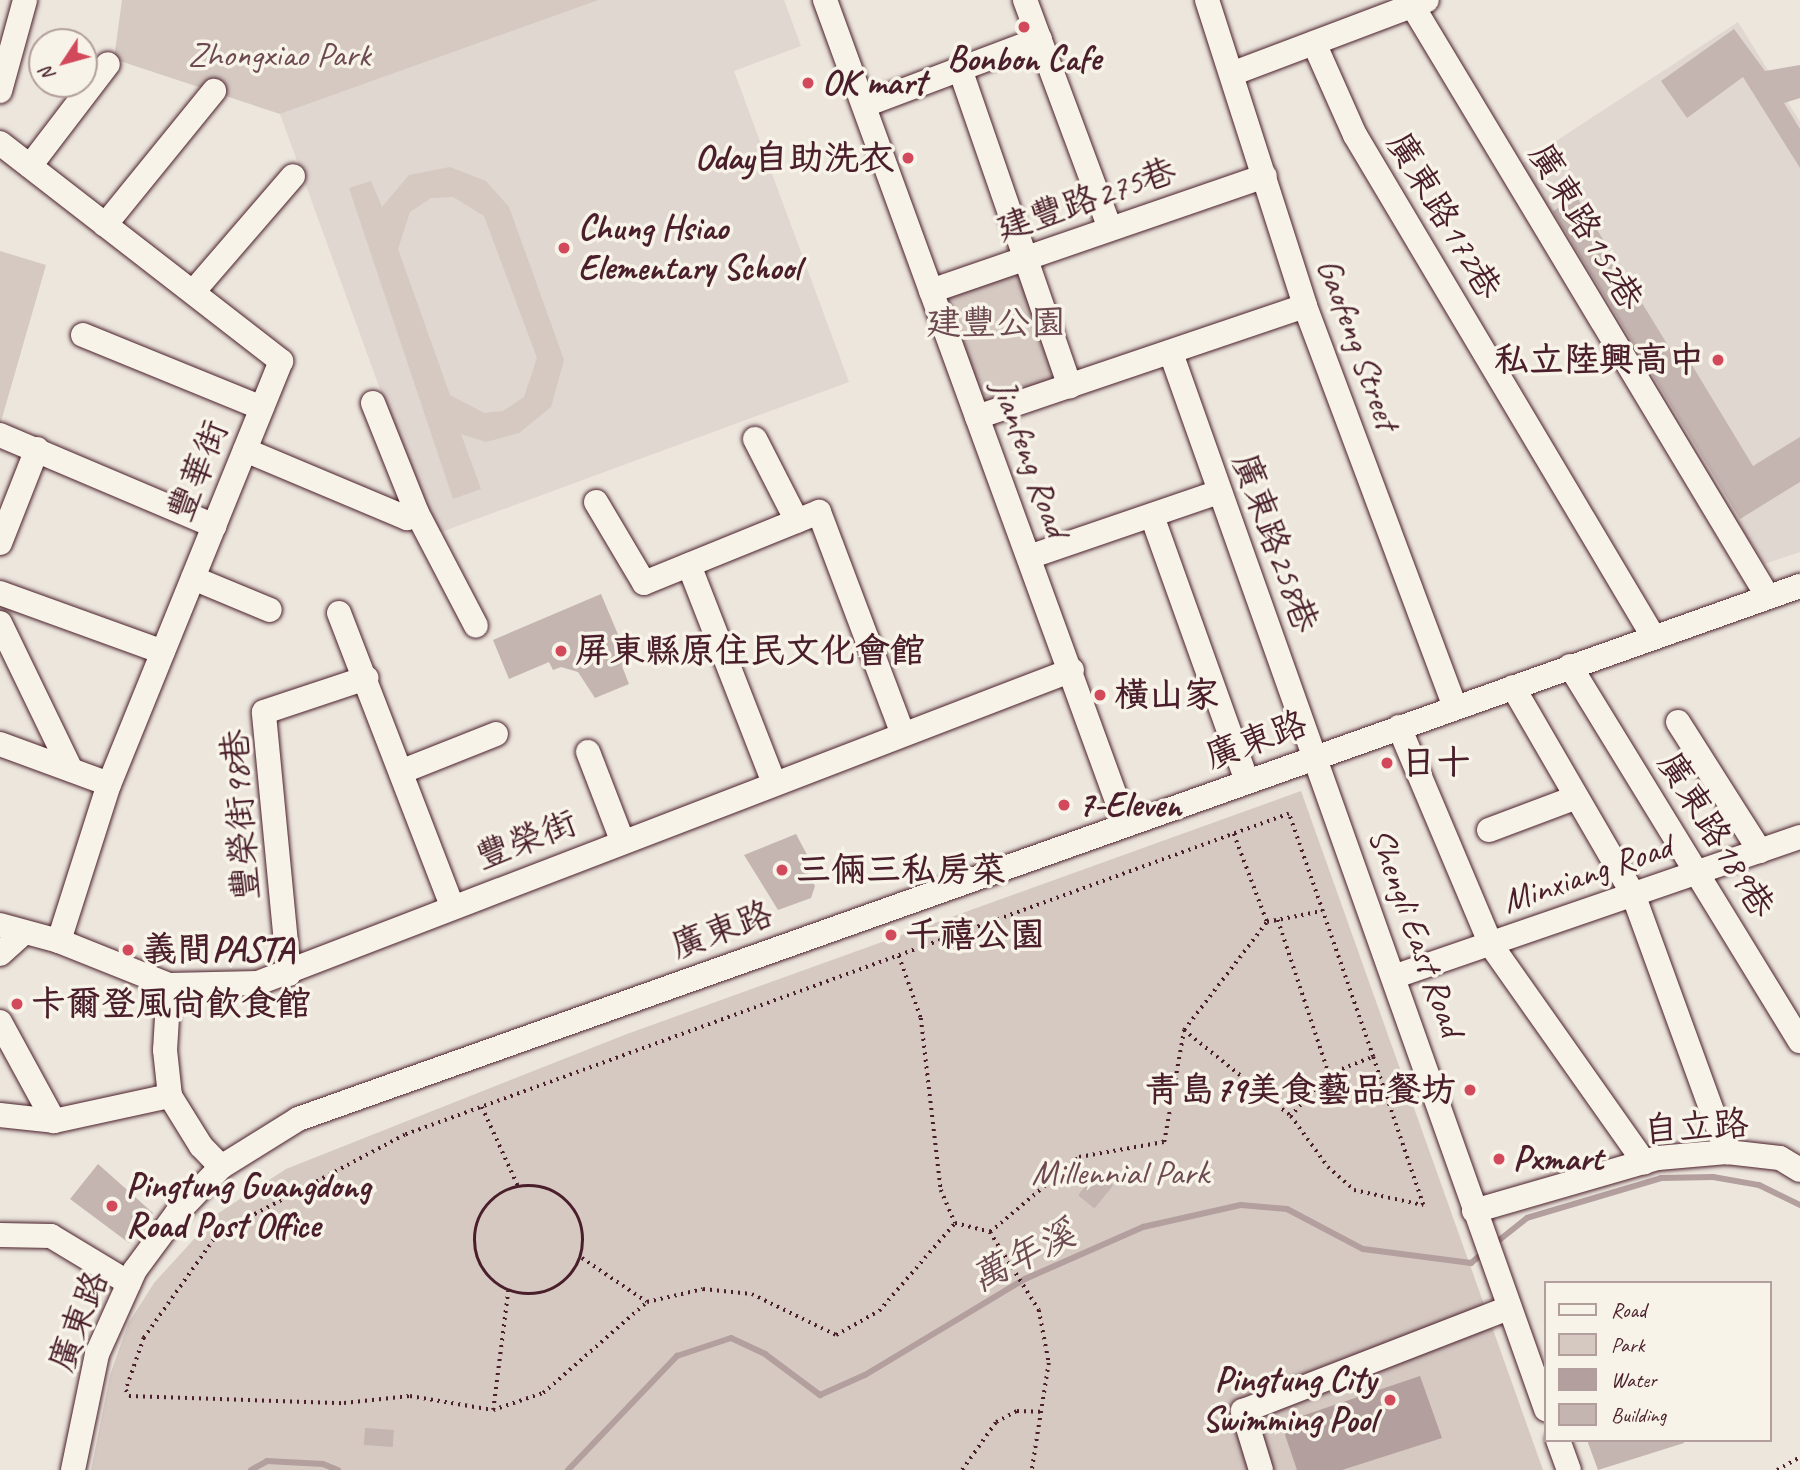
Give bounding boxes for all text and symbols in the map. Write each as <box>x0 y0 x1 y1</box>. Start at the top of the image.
marker: Bonbon Cafe <box>1016 19 1032 35</box>
north arrow <box>28 28 98 98</box>
park label: Zhongxiao Park <box>187 34 371 76</box>
place label: Bonbon Cafe <box>947 38 1101 80</box>
text: N <box>34 62 61 86</box>
place label: OK mart <box>822 62 926 104</box>
marker: OK mart <box>800 75 816 91</box>
street label: 廣東路172巷 <box>1378 125 1510 307</box>
street label: 廣東路152巷 <box>1520 136 1652 318</box>
place label: Oday自助洗衣 <box>695 137 894 179</box>
marker: Oday自助洗衣 <box>900 150 916 166</box>
street label: 建豐路275巷 <box>991 150 1181 250</box>
place label: Chung Hsiao Elementary School <box>578 207 800 289</box>
marker: Chung Hsiao Elementary School <box>556 240 572 256</box>
street label: Gaofeng Street <box>1308 253 1408 435</box>
park label: 建豐公園 <box>926 302 1066 344</box>
place label: 私立陸興高中 <box>1494 339 1704 381</box>
marker: 私立陸興高中 <box>1710 352 1726 368</box>
street label: Jianfeng Road <box>982 374 1078 542</box>
street label: 豐華街 <box>159 414 237 528</box>
street label: 廣東路258巷 <box>1223 448 1327 638</box>
place label: 屏東縣原住民文化會館 <box>575 630 925 672</box>
marker: 屏東縣原住民文化會館 <box>553 643 569 659</box>
place label: 橫山家 <box>1114 674 1219 716</box>
marker: 橫山家 <box>1092 687 1108 703</box>
street label: 廣東路 <box>1199 702 1313 778</box>
street label: 豐榮街98巷 <box>214 728 268 902</box>
place label: 日十 <box>1401 742 1471 784</box>
street label: 廣東路189巷 <box>1649 744 1783 926</box>
marker: 日十 <box>1379 755 1395 771</box>
place label: 7-Eleven <box>1078 784 1181 826</box>
marker: 7-Eleven <box>1056 797 1072 813</box>
street label: 豐榮街 <box>469 802 583 878</box>
street label: Shengli East Road <box>1359 822 1473 1042</box>
street label: Minxiang Road <box>1497 825 1677 923</box>
place label: 三倆三私房菜 <box>796 849 1006 891</box>
marker: 三倆三私房菜 <box>774 862 790 878</box>
street label: 廣東路 <box>665 892 779 968</box>
place label: 千禧公園 <box>905 914 1045 956</box>
marker: 千禧公園 <box>883 927 899 943</box>
place label: 義間PASTA <box>142 929 294 971</box>
marker: 義間PASTA <box>120 942 136 958</box>
place label: 卡爾登風尚飲食館 <box>31 983 311 1025</box>
marker: 卡爾登風尚飲食館 <box>9 996 25 1012</box>
place label: 青島79美食藝品餐坊 <box>1145 1069 1456 1111</box>
marker: 青島79美食藝品餐坊 <box>1462 1082 1478 1098</box>
street label: 自立路 <box>1642 1102 1750 1152</box>
place label: Pxmart <box>1513 1138 1603 1180</box>
marker: Pxmart <box>1491 1151 1507 1167</box>
park label: Millennial Park <box>1031 1152 1209 1194</box>
place label: Pingtung Guangdong Road Post Office <box>126 1165 369 1247</box>
marker: Pingtung Guangdong Road Post Office <box>104 1198 120 1214</box>
water label: 萬年溪 <box>963 1211 1083 1301</box>
street label: 廣東路 <box>41 1264 117 1378</box>
legend <box>1545 1281 1772 1442</box>
text: Road <box>1611 1297 1646 1323</box>
text: Park <box>1611 1332 1644 1358</box>
place label: Pingtung City Swimming Pool <box>1202 1359 1376 1441</box>
text: Water <box>1611 1367 1657 1393</box>
marker: Pingtung City Swimming Pool <box>1382 1392 1398 1408</box>
text: Building <box>1611 1402 1666 1428</box>

